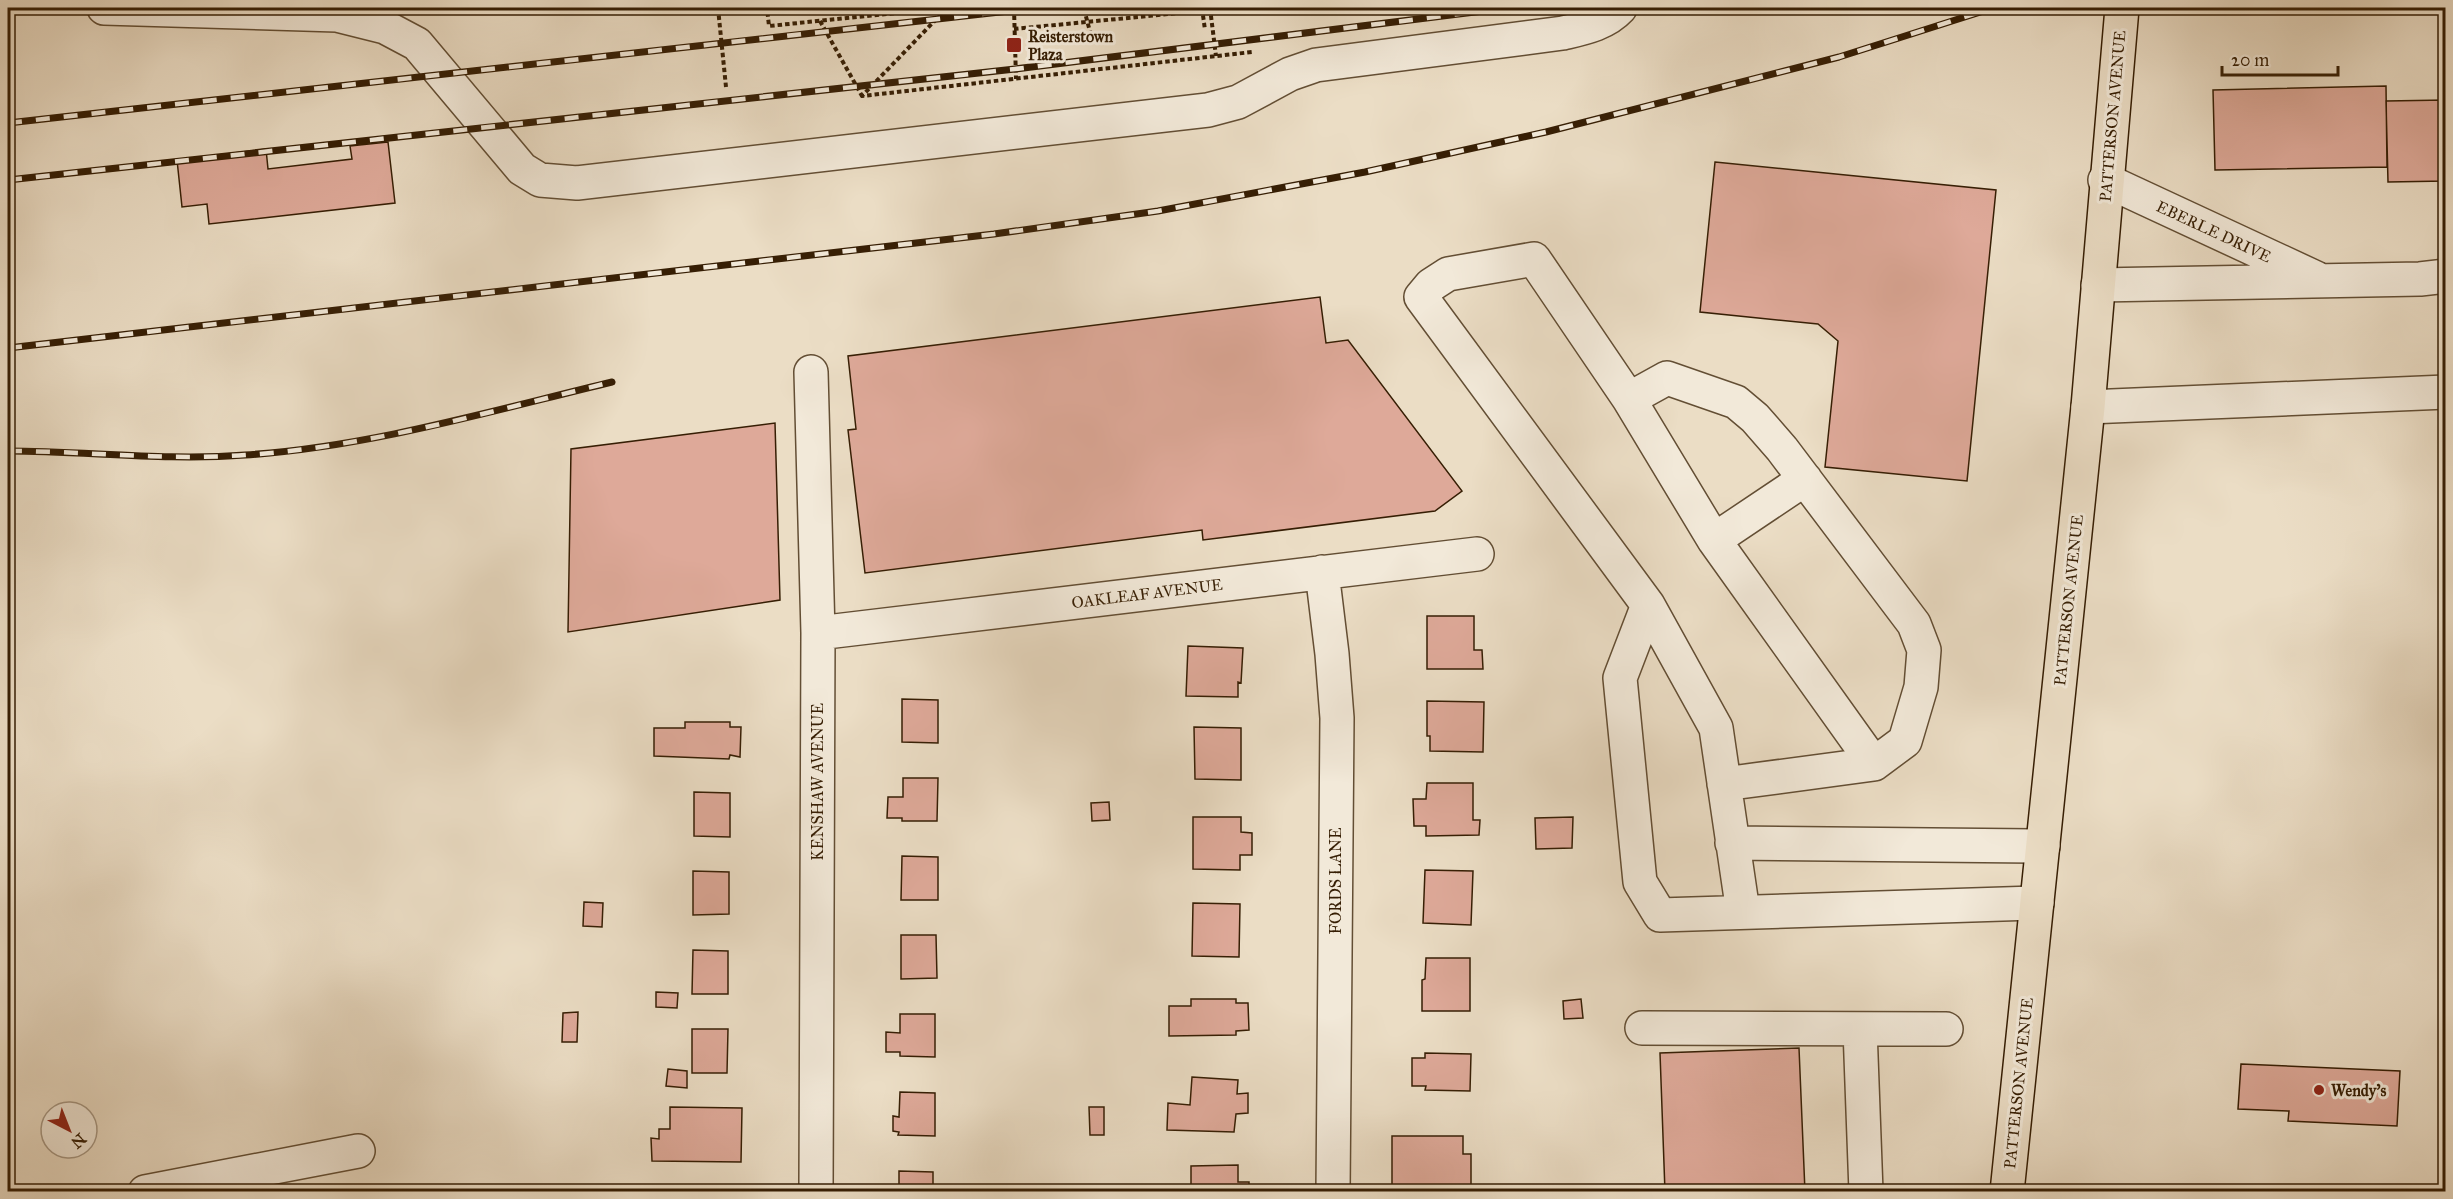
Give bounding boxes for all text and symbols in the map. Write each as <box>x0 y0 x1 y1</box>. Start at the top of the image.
place label: Reisterstown Plaza <box>1028 27 1113 64</box>
street label: PATTERSON AVENUE <box>2096 30 2129 203</box>
marker: Reisterstown Plaza <box>1005 36 1023 54</box>
scale bar <box>2222 39 2338 77</box>
text: 20 m <box>2231 49 2269 71</box>
street label: EBERLE DRIVE <box>2153 197 2274 266</box>
street label: PATTERSON AVENUE <box>2050 514 2087 687</box>
street label: OAKLEAF AVENUE <box>1071 575 1224 612</box>
street label: KENSHAW AVENUE <box>808 703 827 861</box>
street label: FORDS LANE <box>1326 827 1345 935</box>
street label: PATTERSON AVENUE <box>2000 997 2037 1170</box>
place label: Wendy's <box>2331 1081 2386 1101</box>
marker: Wendy's <box>2312 1083 2326 1097</box>
north arrow <box>39 1100 99 1160</box>
text: N <box>67 1129 90 1153</box>

